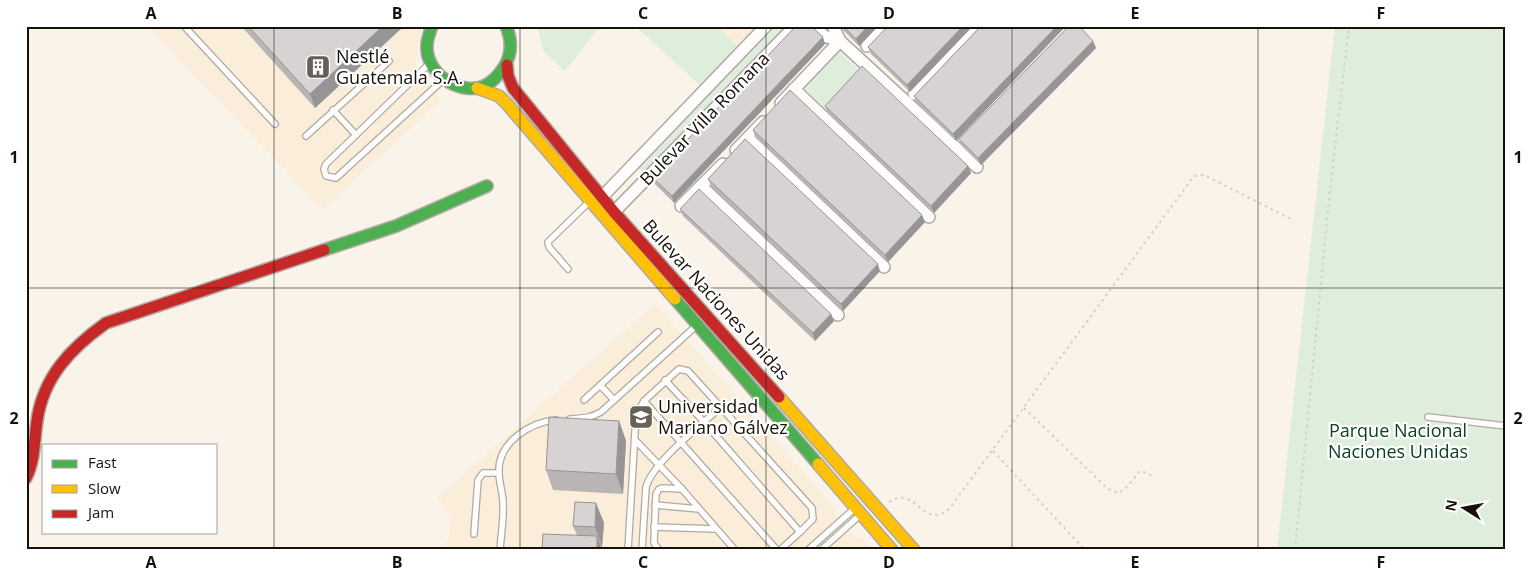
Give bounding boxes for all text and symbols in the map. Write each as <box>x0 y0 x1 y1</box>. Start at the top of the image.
text: A <box>145 2 157 24</box>
text: B <box>392 2 402 24</box>
text: C <box>638 2 648 24</box>
text: D <box>883 2 895 24</box>
text: E <box>1131 2 1140 24</box>
text: F <box>1377 2 1385 24</box>
place label: Nestlé Guatemala S.A. <box>336 44 463 89</box>
street label: Bulevar Villa Romana <box>634 46 774 190</box>
building icon: Nestlé Guatemala S.A. <box>305 54 331 80</box>
text: 1 <box>9 146 19 168</box>
text: 1 <box>1513 146 1523 168</box>
street label: Bulevar Naciones Unidas <box>638 214 795 385</box>
place label: Universidad Mariano Gálvez <box>658 394 788 439</box>
school or university icon: Universidad Mariano Gálvez <box>628 404 654 430</box>
text: 2 <box>9 407 19 429</box>
text: 2 <box>1513 407 1523 429</box>
park label: Parque Nacional Naciones Unidas <box>1328 418 1468 463</box>
legend <box>42 444 218 534</box>
text: Fast <box>88 452 117 472</box>
text: Slow <box>88 478 121 498</box>
north arrow <box>1440 484 1490 534</box>
text: N <box>1440 498 1461 513</box>
text: Jam <box>86 502 114 522</box>
text: A <box>145 551 157 573</box>
text: B <box>392 551 402 573</box>
text: C <box>638 551 648 573</box>
text: D <box>883 551 895 573</box>
text: E <box>1131 551 1140 573</box>
text: F <box>1377 551 1385 573</box>

